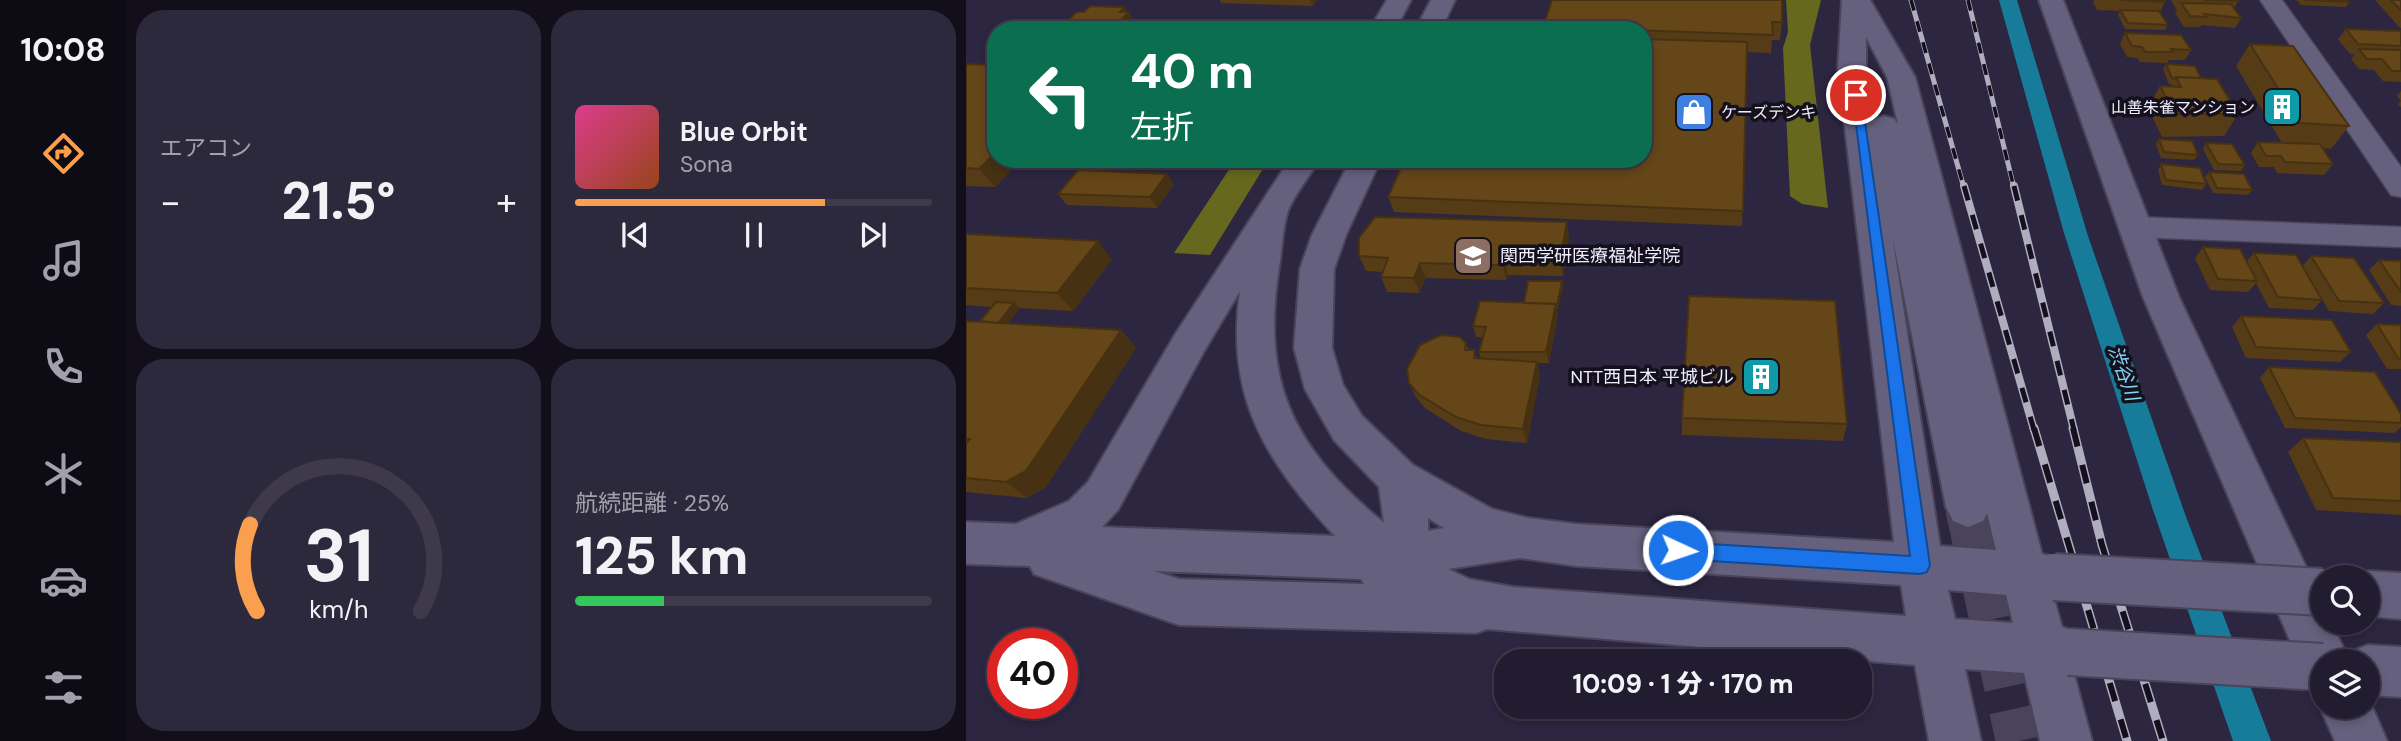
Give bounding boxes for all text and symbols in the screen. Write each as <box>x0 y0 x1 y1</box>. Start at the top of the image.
text: 10:08 <box>20 29 106 71</box>
text: 40 m <box>1130 39 1254 103</box>
icon: left <box>1015 49 1106 140</box>
pin <box>1826 65 1886 125</box>
icon: arrive <box>1837 76 1875 114</box>
building icon: 山善朱雀マンション <box>2261 86 2303 128</box>
shop icon: ケーズデンキ <box>1673 91 1715 133</box>
place label: 山善朱雀マンション <box>2111 97 2255 118</box>
place label: ケーズデンキ <box>1721 102 1816 123</box>
text: 左折 <box>1130 106 1194 148</box>
text: Blue Orbit <box>680 115 808 149</box>
icon: directions <box>39 129 88 178</box>
text: エアコン <box>160 133 252 163</box>
text: Sona <box>680 149 733 179</box>
text: 21.5° <box>281 167 396 235</box>
text: − <box>160 177 181 227</box>
text: + <box>496 177 517 227</box>
icon: previous <box>616 216 654 254</box>
icon: pause <box>735 216 773 254</box>
icon: next <box>854 216 892 254</box>
school or university icon: 関西学研医療福祉学院 <box>1452 235 1494 277</box>
icon: music <box>39 236 88 285</box>
place label: 関西学研医療福祉学院 <box>1500 244 1680 268</box>
icon: phone <box>39 342 88 391</box>
water label: 渋谷川 <box>2103 342 2146 406</box>
building icon: NTT西日本 平城ビル <box>1740 356 1782 398</box>
place label: NTT西日本 平城ビル <box>1571 365 1734 389</box>
icon: climate <box>39 449 88 498</box>
text: 航続距離 · 25% <box>575 488 729 518</box>
text: 31 <box>304 509 373 604</box>
position arrow <box>1641 513 1715 587</box>
text: 125 km <box>575 522 748 590</box>
icon: car <box>39 556 88 605</box>
map controls <box>2310 565 2380 719</box>
button: search <box>2310 565 2380 635</box>
text: km/h <box>309 593 368 626</box>
speed limit sign: 40 <box>987 628 1078 719</box>
button: layers <box>2310 649 2380 719</box>
icon: filters <box>39 663 88 712</box>
text: 10:09 · 1 分 · 170 m <box>1572 667 1794 701</box>

